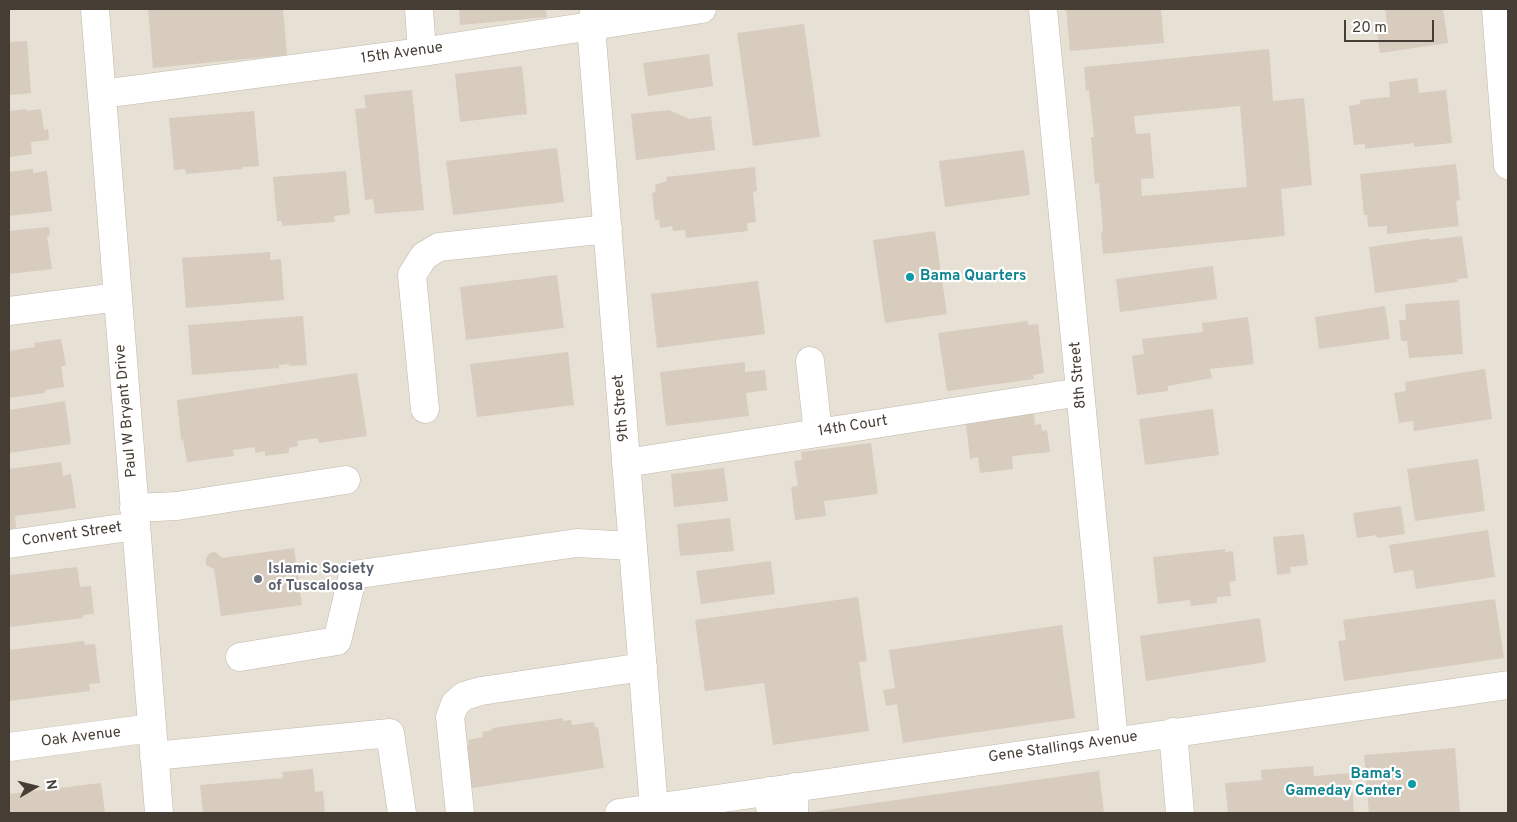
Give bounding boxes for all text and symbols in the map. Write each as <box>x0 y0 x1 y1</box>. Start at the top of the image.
scale bar <box>1347 10 1437 42</box>
text: 20 m <box>1352 19 1387 38</box>
street label: 15th Avenue <box>360 39 444 69</box>
place label: Bama Quarters <box>920 268 1026 286</box>
marker: Bama Quarters <box>904 271 916 283</box>
street label: 8th Street <box>1067 341 1091 409</box>
street label: Paul W Bryant Drive <box>112 344 142 478</box>
street label: 9th Street <box>610 374 634 442</box>
street label: 14th Court <box>817 413 889 441</box>
street label: Convent Street <box>21 519 123 551</box>
place label: Islamic Society of Tuscaloosa <box>268 561 374 596</box>
marker: Islamic Society of Tuscaloosa <box>252 573 264 585</box>
street label: Oak Avenue <box>40 724 122 752</box>
street label: Gene Stallings Avenue <box>987 729 1139 767</box>
north arrow <box>10 762 60 812</box>
place label: Bama's Gameday Center <box>1285 766 1402 801</box>
marker: Bama's Gameday Center <box>1406 778 1418 790</box>
text: N <box>41 779 59 791</box>

